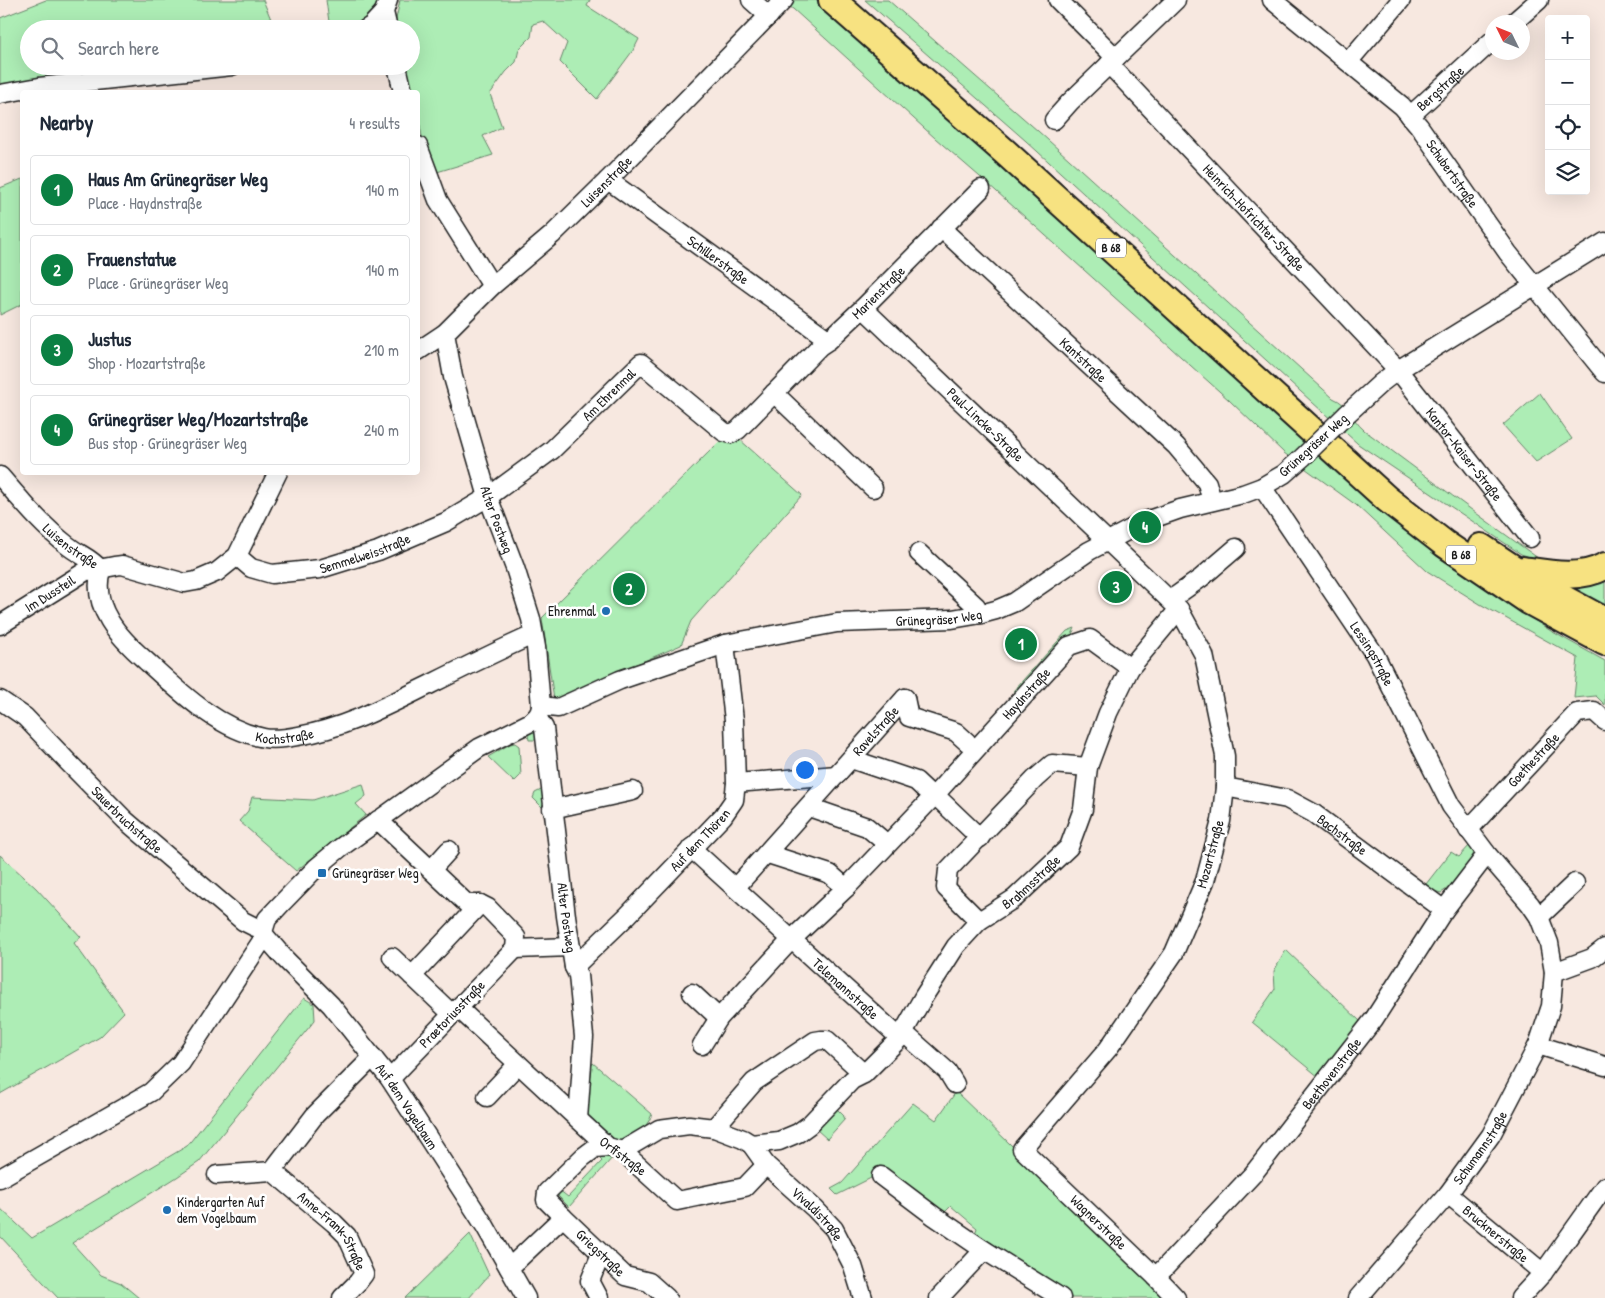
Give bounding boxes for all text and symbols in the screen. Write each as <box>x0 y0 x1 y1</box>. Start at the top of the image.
north arrow <box>1485 15 1530 60</box>
map controls <box>1545 15 1590 195</box>
button: + <box>1545 15 1590 60</box>
search box <box>20 20 420 75</box>
icon: search <box>38 34 66 62</box>
text: Search here <box>78 35 159 61</box>
button: − <box>1545 60 1590 105</box>
street label: Bergstraße <box>1412 61 1468 115</box>
button: locate <box>1545 105 1590 150</box>
text: Nearby <box>40 108 93 137</box>
text: 4 results <box>349 112 400 134</box>
street label: Schubertstraße <box>1422 135 1483 211</box>
button: layers <box>1545 150 1590 195</box>
street label: Luisenstraße <box>576 151 636 211</box>
street label: Heinrich-Hofrichter-Straße <box>1199 159 1310 275</box>
text: Haus Am Grünegräser Weg <box>88 166 268 192</box>
text: 1 <box>54 179 60 201</box>
text: 140 m <box>365 179 399 201</box>
text: Place · Haydnstraße <box>88 192 202 214</box>
street label: Schillerstraße <box>684 231 754 288</box>
road number: B 68 <box>1096 238 1126 258</box>
text: Frauenstatue <box>88 246 177 272</box>
text: 2 <box>53 259 61 281</box>
text: 140 m <box>365 259 399 281</box>
street label: Marienstraße <box>847 261 909 323</box>
text: Place · Grünegräser Weg <box>88 272 228 294</box>
text: Justus <box>88 326 131 352</box>
street label: Kantstraße <box>1056 333 1112 387</box>
text: 3 <box>53 339 61 361</box>
text: 210 m <box>364 339 399 361</box>
text: Shop · Mozartstraße <box>88 352 206 374</box>
street label: Am Ehrenmal <box>578 363 640 425</box>
street label: Paul-Lincke-Straße <box>943 383 1029 466</box>
street label: Kantor-Kaiser-Straße <box>1422 403 1507 505</box>
text: Grünegräser Weg/Mozartstraße <box>88 406 308 432</box>
street label: Grünegräser Weg <box>1274 409 1352 481</box>
text: 4 <box>54 419 60 441</box>
text: 240 m <box>364 419 399 441</box>
text: Bus stop · Grünegräser Weg <box>88 432 247 454</box>
street label: Alter Postweg <box>476 484 519 556</box>
pin: 4 <box>1129 508 1161 546</box>
street label: Luisenstraße <box>39 519 104 573</box>
street label: Semmelweisstraße <box>317 528 413 578</box>
road number: B 68 <box>1446 546 1476 564</box>
pin: 3 <box>1100 568 1132 606</box>
street label: Im Dussteil <box>21 570 79 616</box>
pin: 2 <box>613 570 645 608</box>
place label: Ehrenmal <box>548 601 596 620</box>
street label: Grünegräser Weg <box>895 604 983 630</box>
marker: Ehrenmal <box>600 605 612 617</box>
street label: Lessingstraße <box>1346 618 1399 689</box>
pin: 1 <box>1005 625 1037 663</box>
street label: Haydnstraße <box>997 663 1055 723</box>
street label: Ravelstraße <box>848 701 903 759</box>
street label: Kochstraße <box>254 723 316 748</box>
street label: Goethestraße <box>1503 728 1564 791</box>
your location <box>792 757 818 783</box>
street label: Sauerbruchstraße <box>88 782 167 857</box>
street label: Auf dem Thören <box>665 805 734 875</box>
street label: Bachstraße <box>1314 809 1372 859</box>
street label: Mozartstraße <box>1191 817 1229 890</box>
street label: Brahmsstraße <box>998 850 1064 913</box>
place label: Grünegräser Weg <box>332 863 419 883</box>
marker: Grünegräser Weg <box>316 867 328 879</box>
street label: Alter Postweg <box>553 881 582 954</box>
street label: Telemannstraße <box>809 953 883 1024</box>
street label: Praetoriusstraße <box>415 975 490 1052</box>
street label: Beethovenstraße <box>1297 1033 1365 1113</box>
street label: Auf dem Vogelbaum <box>372 1059 443 1153</box>
street label: Schumannstraße <box>1448 1107 1511 1188</box>
street label: Orffstraße <box>595 1132 651 1181</box>
street label: Vivaldistraße <box>787 1182 849 1244</box>
street label: Anne-Frank-Straße <box>294 1187 371 1273</box>
street label: Wagnerstraße <box>1066 1190 1132 1254</box>
place label: Kindergarten Auf dem Vogelbaum <box>177 1192 265 1228</box>
street label: Brucknerstraße <box>1459 1200 1533 1267</box>
marker: Kindergarten Auf dem Vogelbaum <box>161 1204 173 1216</box>
street label: Griegstraße <box>572 1225 630 1281</box>

